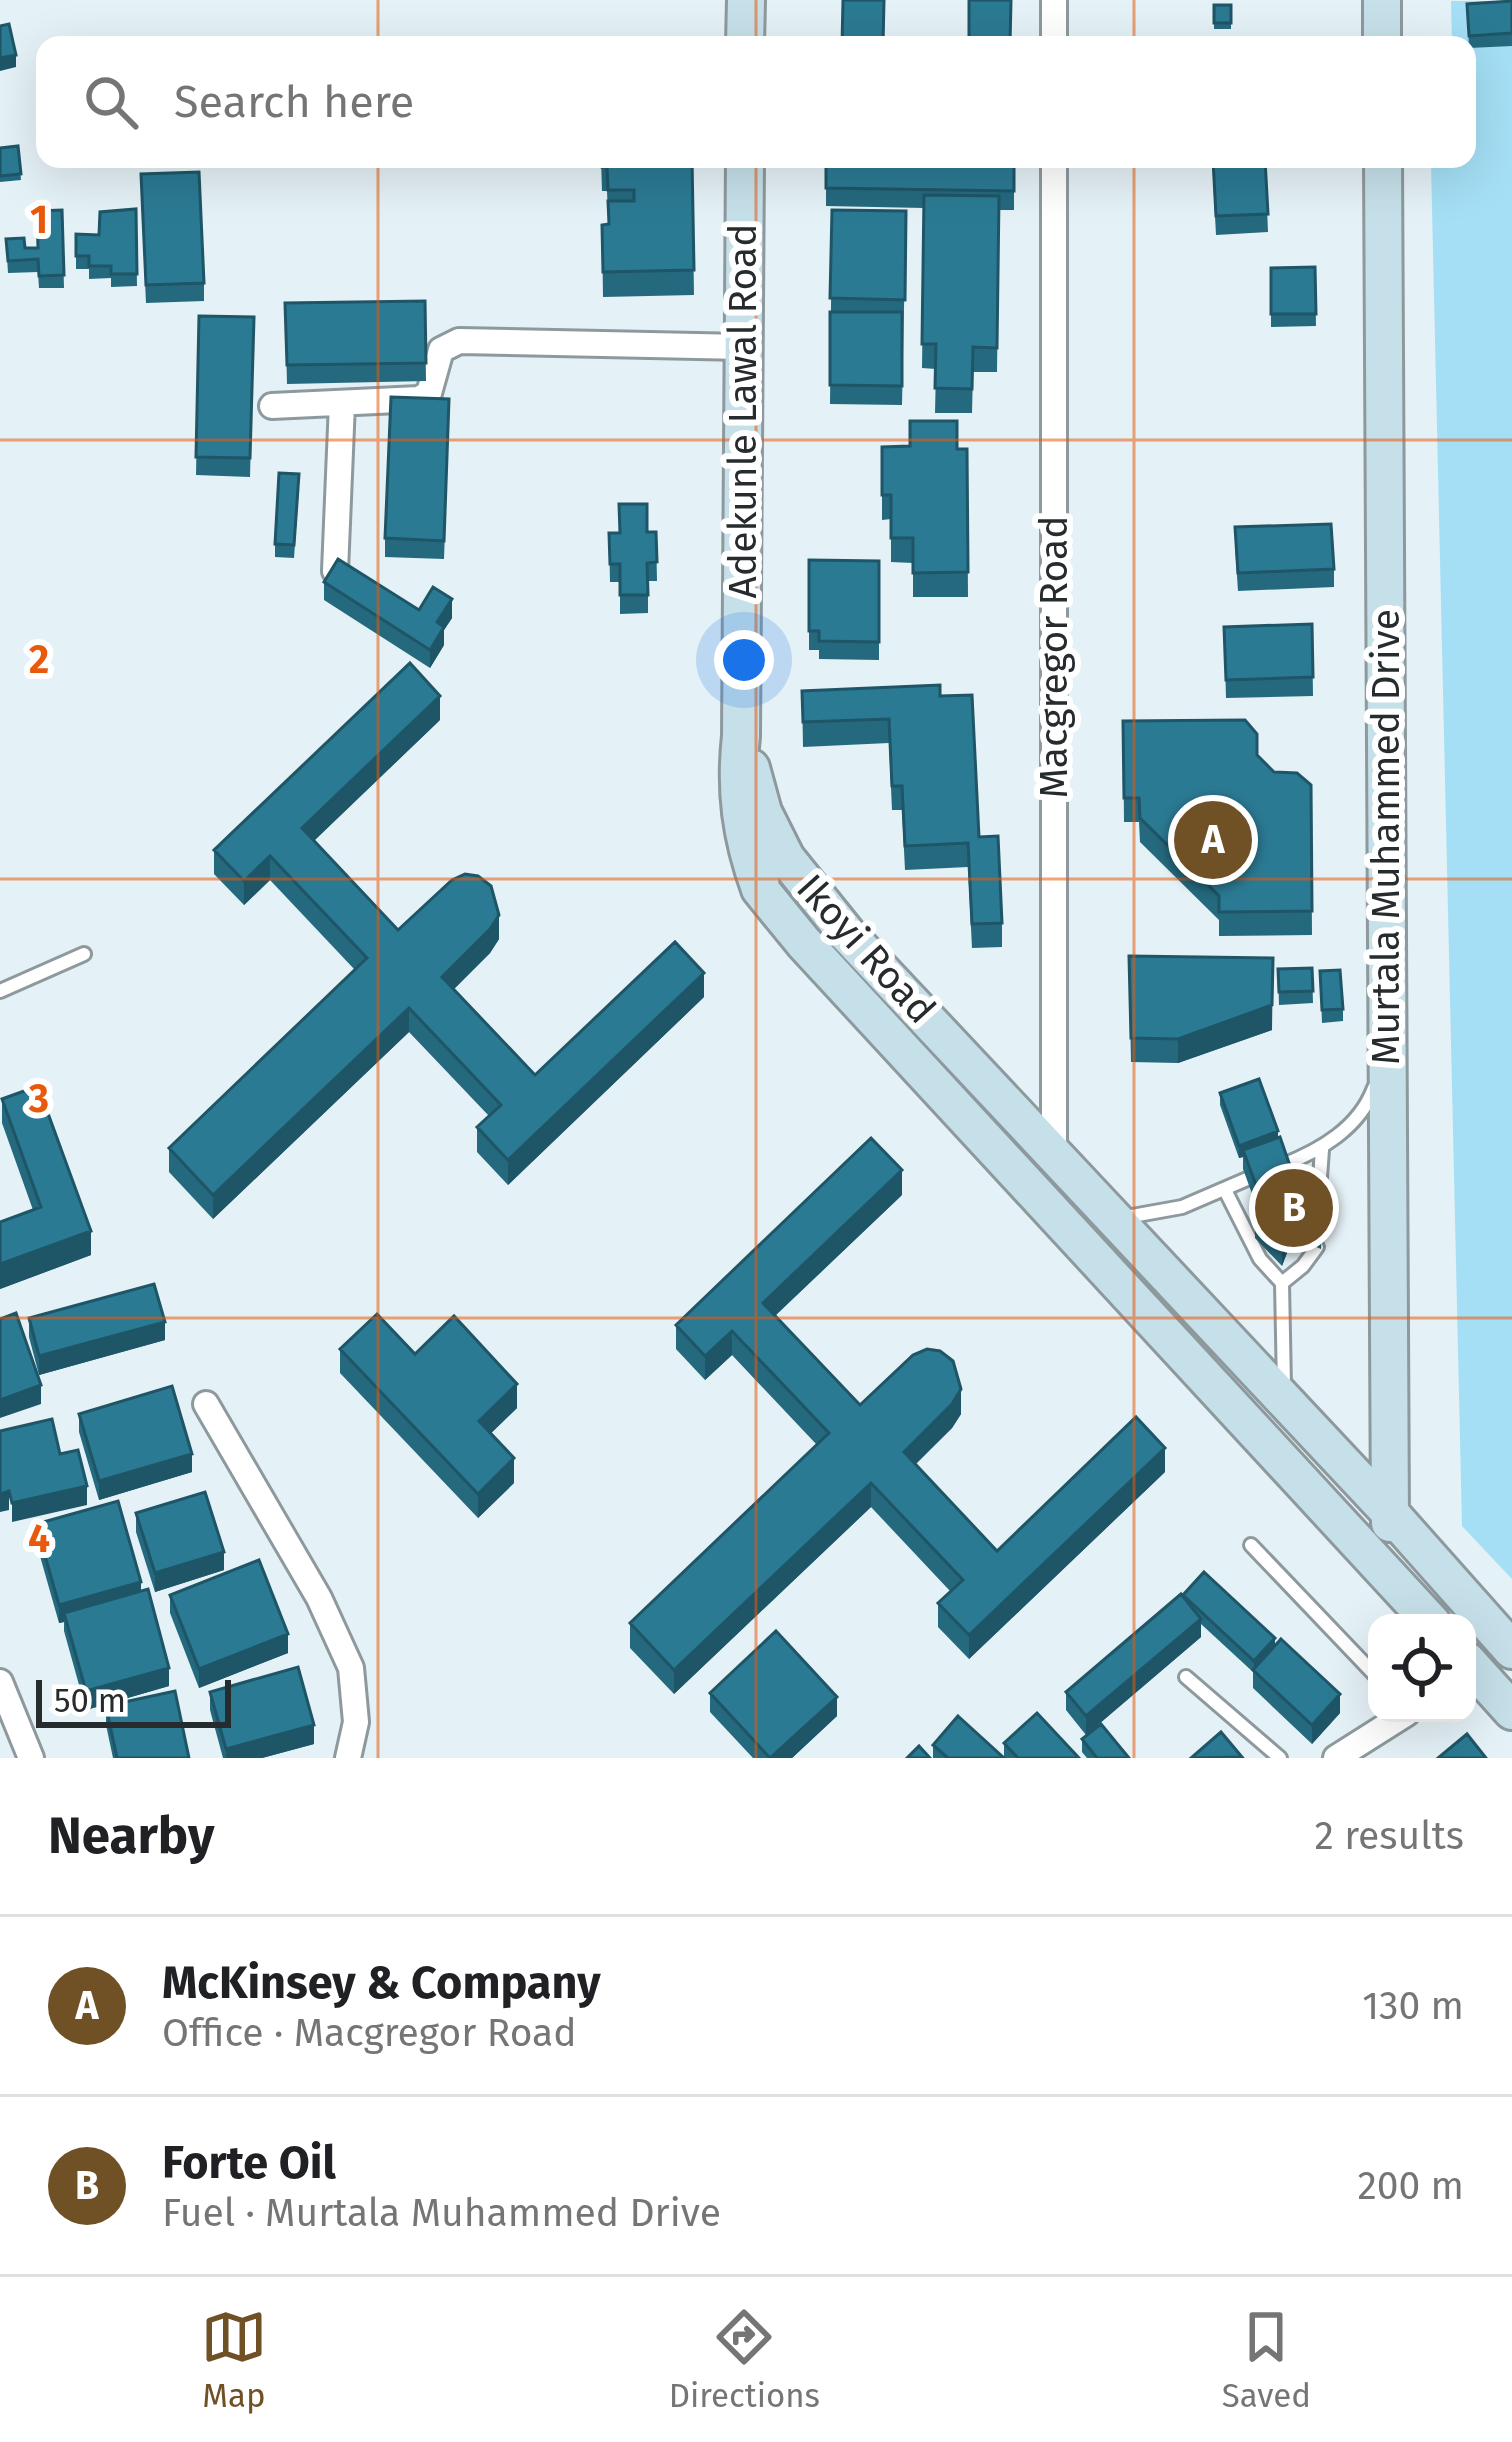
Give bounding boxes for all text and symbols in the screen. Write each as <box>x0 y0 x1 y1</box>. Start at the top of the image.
search box <box>36 36 1476 168</box>
icon: search <box>78 69 144 135</box>
text: Search here <box>174 75 414 129</box>
text: 1 <box>30 197 48 243</box>
street label: Adekunle Lawal Road <box>720 223 766 599</box>
street label: Macgregor Road <box>1031 516 1077 798</box>
street label: Murtala Muhammed Drive <box>1363 609 1409 1065</box>
your location <box>714 630 774 690</box>
text: 2 <box>29 637 49 683</box>
pin: A <box>1174 795 1252 885</box>
street label: Ikoyi Road <box>787 865 945 1033</box>
text: 3 <box>28 1076 49 1122</box>
pin: B <box>1255 1163 1333 1253</box>
text: 4 <box>28 1516 50 1562</box>
map controls <box>1368 1614 1476 1722</box>
button: locate <box>1368 1614 1476 1722</box>
scale bar <box>36 1674 231 1727</box>
text: 50 m <box>54 1681 126 1721</box>
text: Nearby <box>48 1805 214 1867</box>
text: 2 results <box>1315 1813 1464 1859</box>
text: McKinsey & Company <box>162 1956 600 2010</box>
text: A <box>75 1983 99 2029</box>
text: 130 m <box>1362 1983 1464 2029</box>
text: Office · Macgregor Road <box>162 2010 577 2056</box>
text: Forte Oil <box>162 2136 336 2190</box>
text: B <box>75 2163 99 2209</box>
text: 200 m <box>1357 2163 1464 2209</box>
text: Fuel · Murtala Muhammed Drive <box>162 2190 721 2236</box>
tab: Map <box>201 2304 267 2416</box>
tab: Directions <box>669 2304 820 2416</box>
tab: Saved <box>1222 2304 1311 2416</box>

